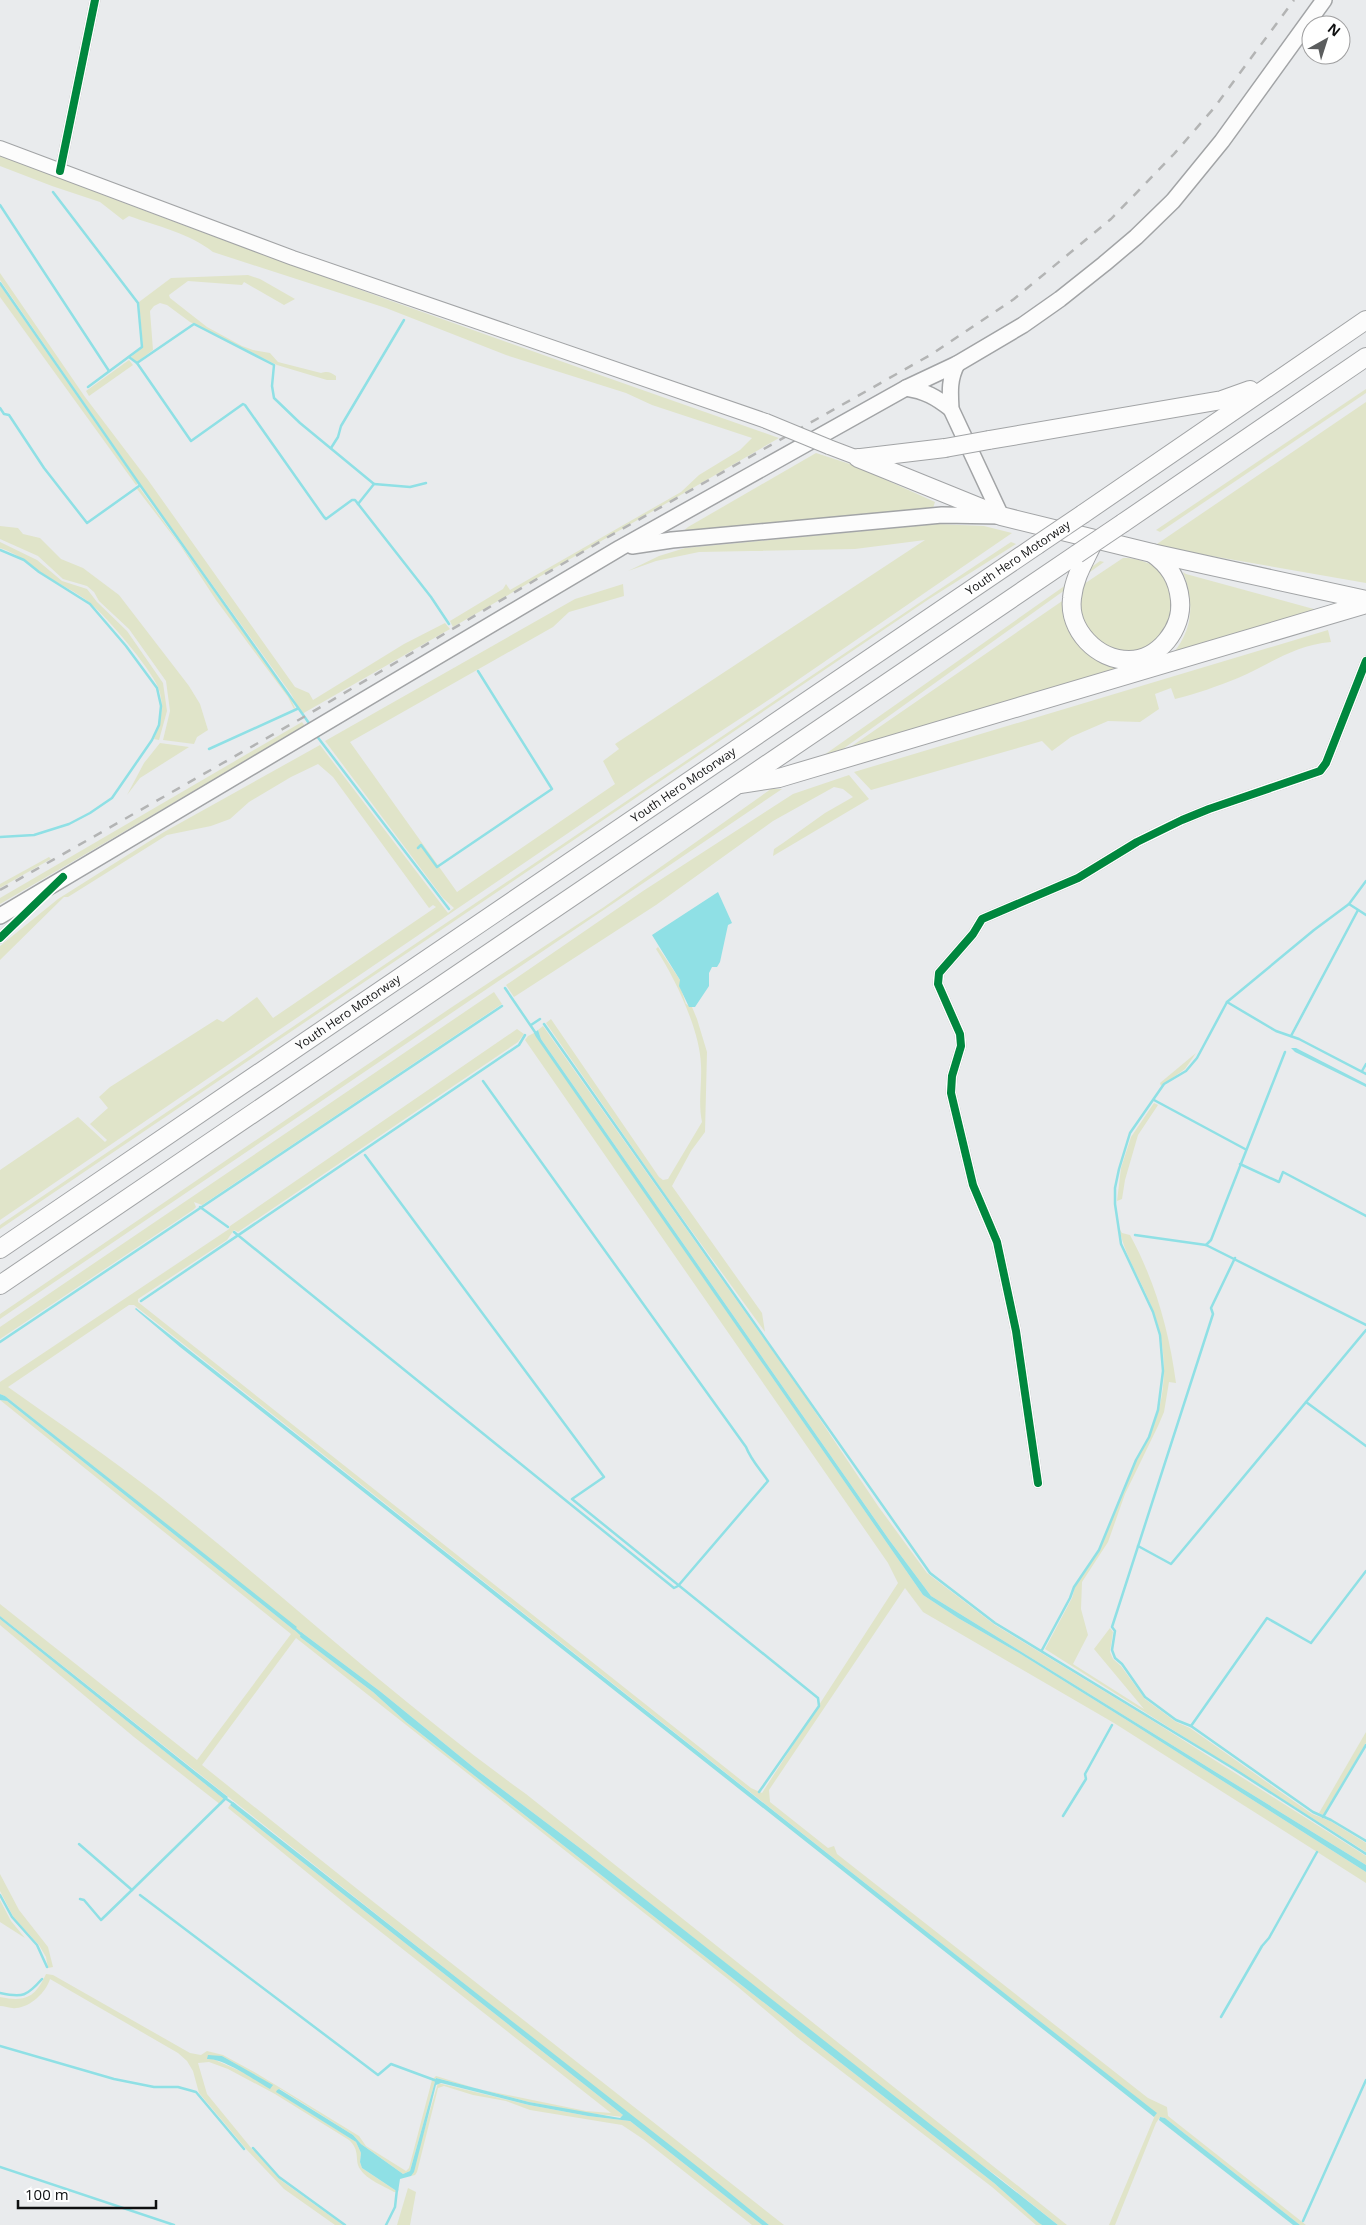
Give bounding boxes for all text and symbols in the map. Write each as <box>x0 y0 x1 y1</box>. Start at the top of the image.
north arrow <box>1301 15 1351 65</box>
text: N <box>1324 19 1345 40</box>
street label: Youth Hero Motorway <box>962 516 1074 599</box>
street label: Youth Hero Motorway <box>627 742 740 826</box>
street label: Youth Hero Motorway <box>292 970 405 1054</box>
scale bar <box>18 2178 155 2210</box>
text: 100 m <box>25 2184 69 2204</box>

